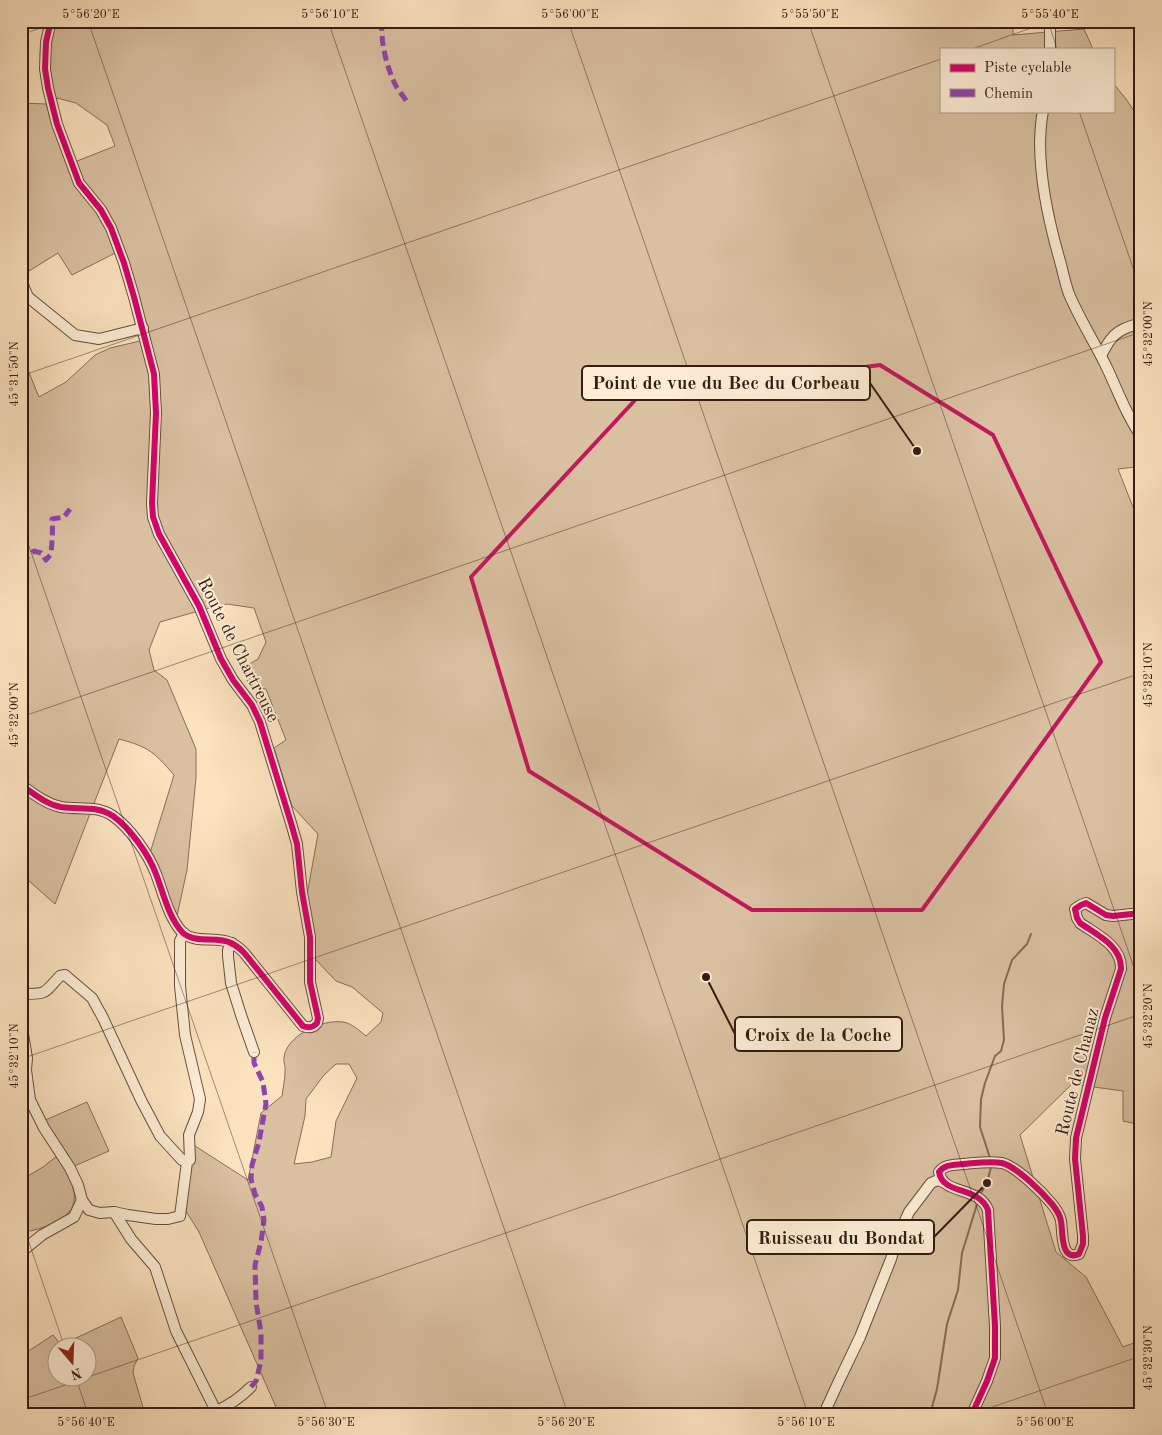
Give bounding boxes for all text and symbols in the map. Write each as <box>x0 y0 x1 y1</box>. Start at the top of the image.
text: 5°56'20"E <box>62 8 120 21</box>
text: 5°56'10"E <box>301 8 359 21</box>
text: 5°56'00"E <box>541 8 599 21</box>
text: 5°55'50"E <box>781 8 839 21</box>
text: 5°55'40"E <box>1021 8 1079 21</box>
legend <box>940 48 1114 112</box>
text: Piste cyclable <box>984 61 1072 76</box>
text: Chemin <box>984 87 1033 102</box>
text: 45°32'00"N <box>1142 301 1155 367</box>
text: 45°31'50"N <box>8 341 21 407</box>
callout: Point de vue du Bec du Corbeau <box>582 366 870 400</box>
text: Point de vue du Bec du Corbeau <box>592 375 860 394</box>
street label: Route de Chartreuse <box>194 575 282 725</box>
text: 45°32'10"N <box>1142 642 1155 708</box>
text: 45°32'00"N <box>8 682 21 748</box>
text: 45°32'20"N <box>1142 983 1155 1049</box>
street label: Route de Chanaz <box>1053 1006 1103 1138</box>
callout: Croix de la Coche <box>735 1017 902 1051</box>
text: 45°32'10"N <box>8 1023 21 1089</box>
text: Croix de la Coche <box>744 1027 892 1046</box>
callout: Ruisseau du Bondat <box>747 1220 934 1254</box>
text: Ruisseau du Bondat <box>757 1230 925 1249</box>
text: 45°32'30"N <box>1142 1325 1155 1391</box>
north arrow <box>48 1338 98 1388</box>
text: N <box>68 1365 83 1382</box>
text: 5°56'40"E <box>57 1416 115 1429</box>
text: 5°56'30"E <box>297 1416 355 1429</box>
text: 5°56'20"E <box>537 1416 595 1429</box>
text: 5°56'10"E <box>777 1416 835 1429</box>
text: 5°56'00"E <box>1016 1416 1074 1429</box>

